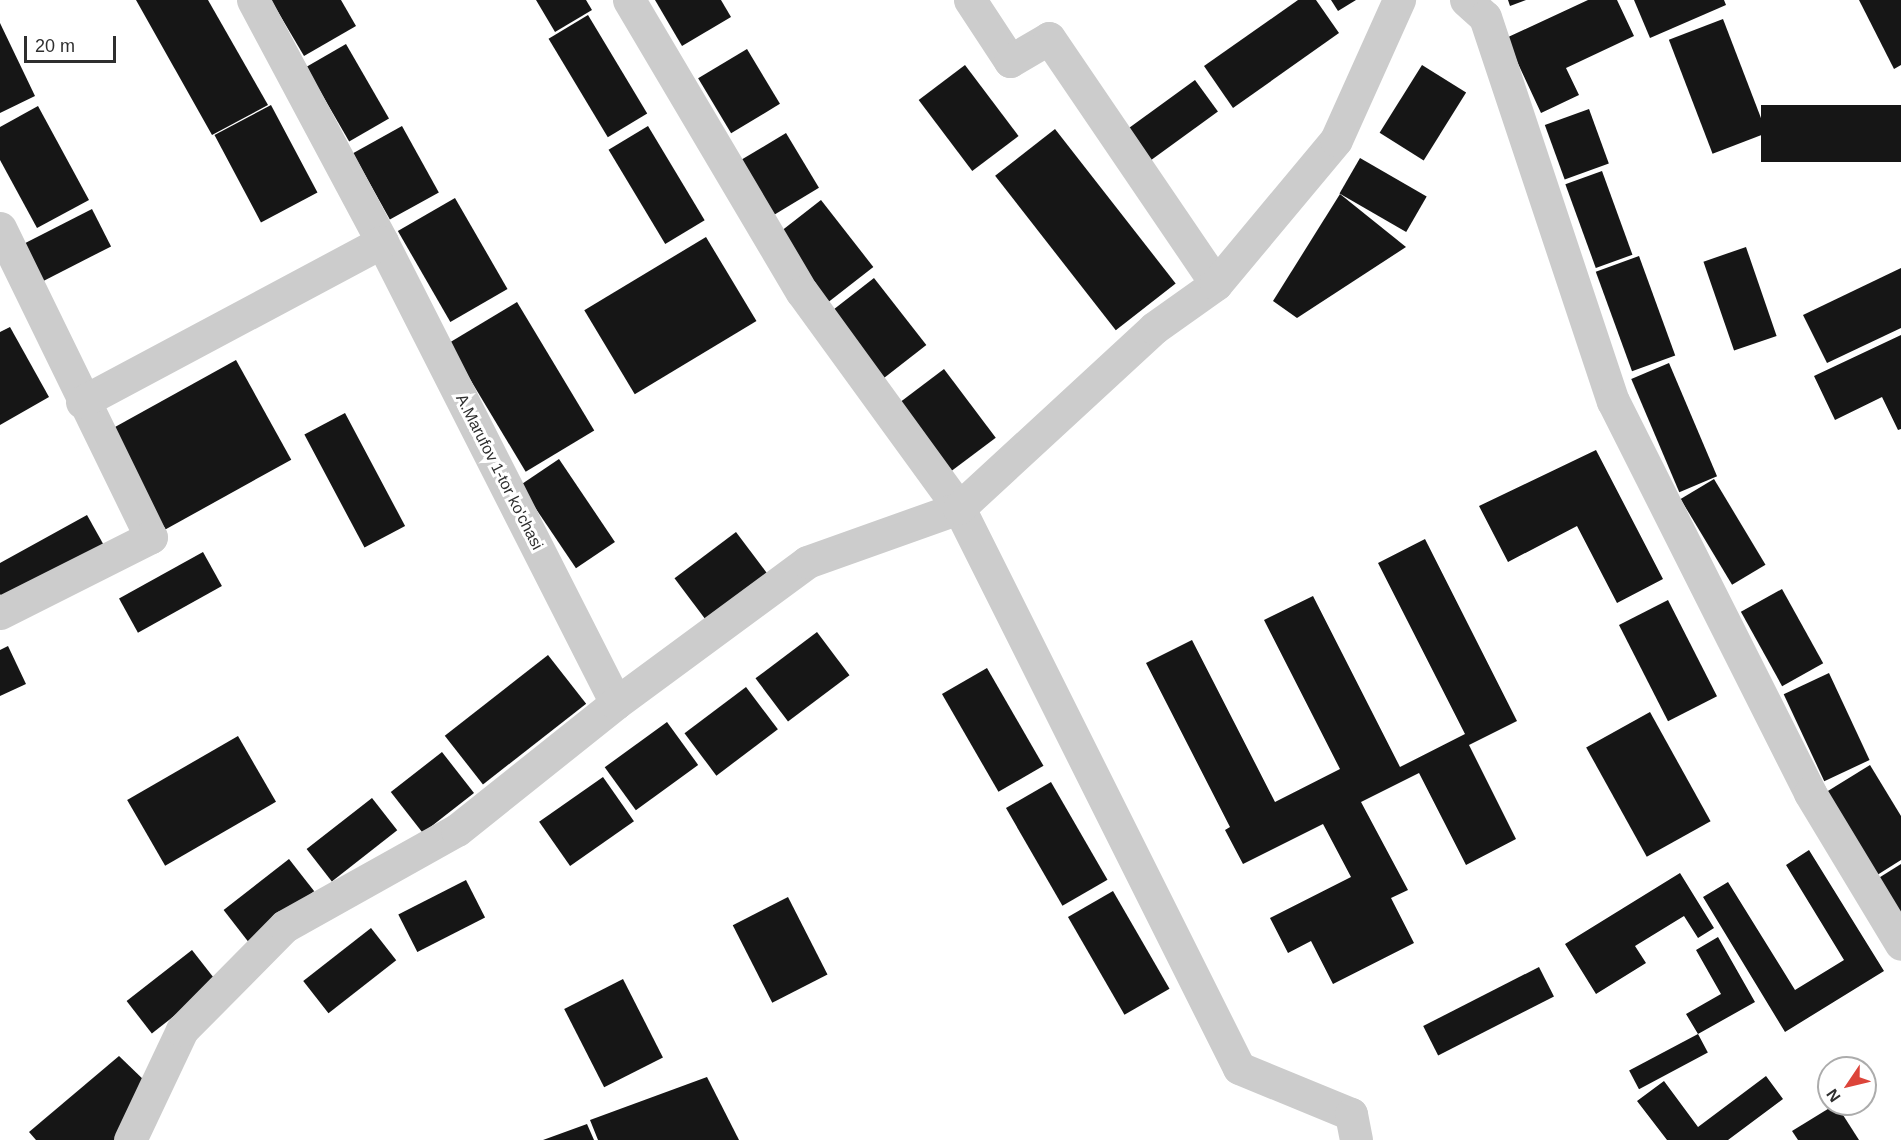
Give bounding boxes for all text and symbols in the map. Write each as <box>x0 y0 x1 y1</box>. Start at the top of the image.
scale bar <box>27 24 118 62</box>
text: 20 m <box>35 36 75 56</box>
street label: A.Marufov 1-tor ko'chasi <box>451 391 547 553</box>
north arrow <box>1817 1056 1877 1116</box>
text: N <box>1823 1086 1844 1105</box>

